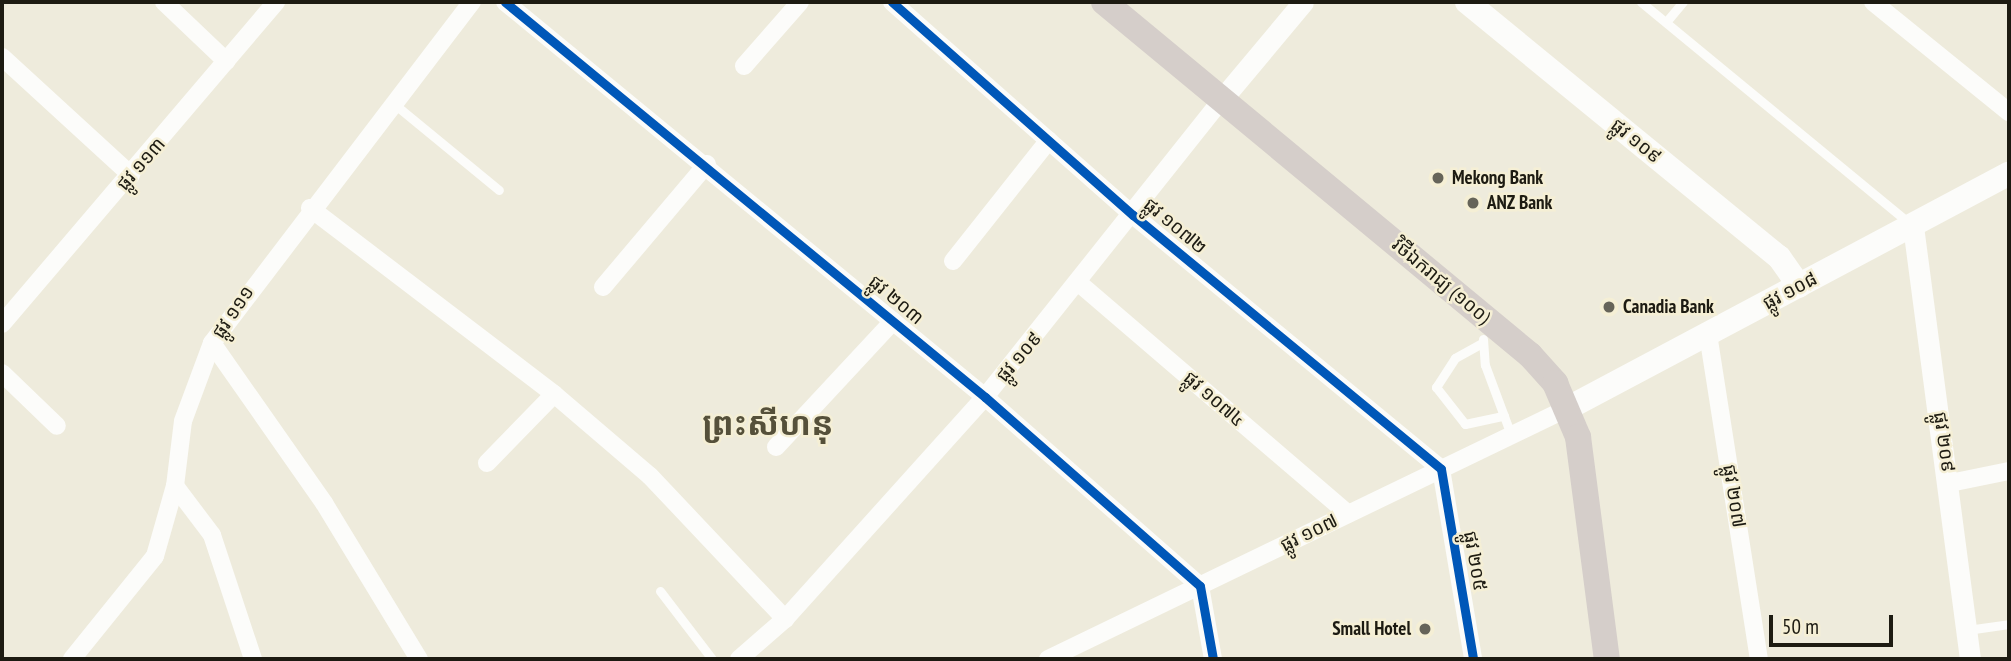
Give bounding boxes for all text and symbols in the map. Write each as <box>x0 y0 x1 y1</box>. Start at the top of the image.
street label: ផ្លូវ ១០៩ <box>1606 114 1666 168</box>
street label: ផ្លូវ ១១៣ <box>112 133 170 195</box>
place label: Mekong Bank <box>1452 167 1543 189</box>
marker: Mekong Bank <box>1430 170 1446 186</box>
place label: ANZ Bank <box>1487 192 1553 214</box>
street label: ផ្លូវ ១០៧២ <box>1139 193 1211 259</box>
marker: ANZ Bank <box>1465 195 1481 211</box>
street label: វិថីឯករាជ្យ (១០០) <box>1387 233 1495 329</box>
street label: ផ្លូវ ១០៨ <box>1759 267 1821 315</box>
street label: ផ្លូវ ២០៣ <box>864 270 928 330</box>
street label: ផ្លូវ ១១១ <box>207 281 259 343</box>
place label: Canadia Bank <box>1623 296 1714 318</box>
marker: Canadia Bank <box>1601 299 1617 315</box>
street label: ផ្លូវ ១០៩ <box>991 327 1047 387</box>
street label: ផ្លូវ ១០៧៤ <box>1179 366 1249 432</box>
district label: ព្រះសីហនុ <box>703 403 833 443</box>
street label: ផ្លូវ ២០៩ <box>1928 410 1960 474</box>
street label: ផ្លូវ ២០៧ <box>1718 463 1750 529</box>
street label: ផ្លូវ ១០៧ <box>1276 509 1342 557</box>
street label: ផ្លូវ ២០៥ <box>1459 529 1491 593</box>
scale bar <box>1773 602 1897 646</box>
text: 50 m <box>1782 613 1819 640</box>
place label: Small Hotel <box>1332 618 1411 640</box>
marker: Small Hotel <box>1417 621 1433 637</box>

